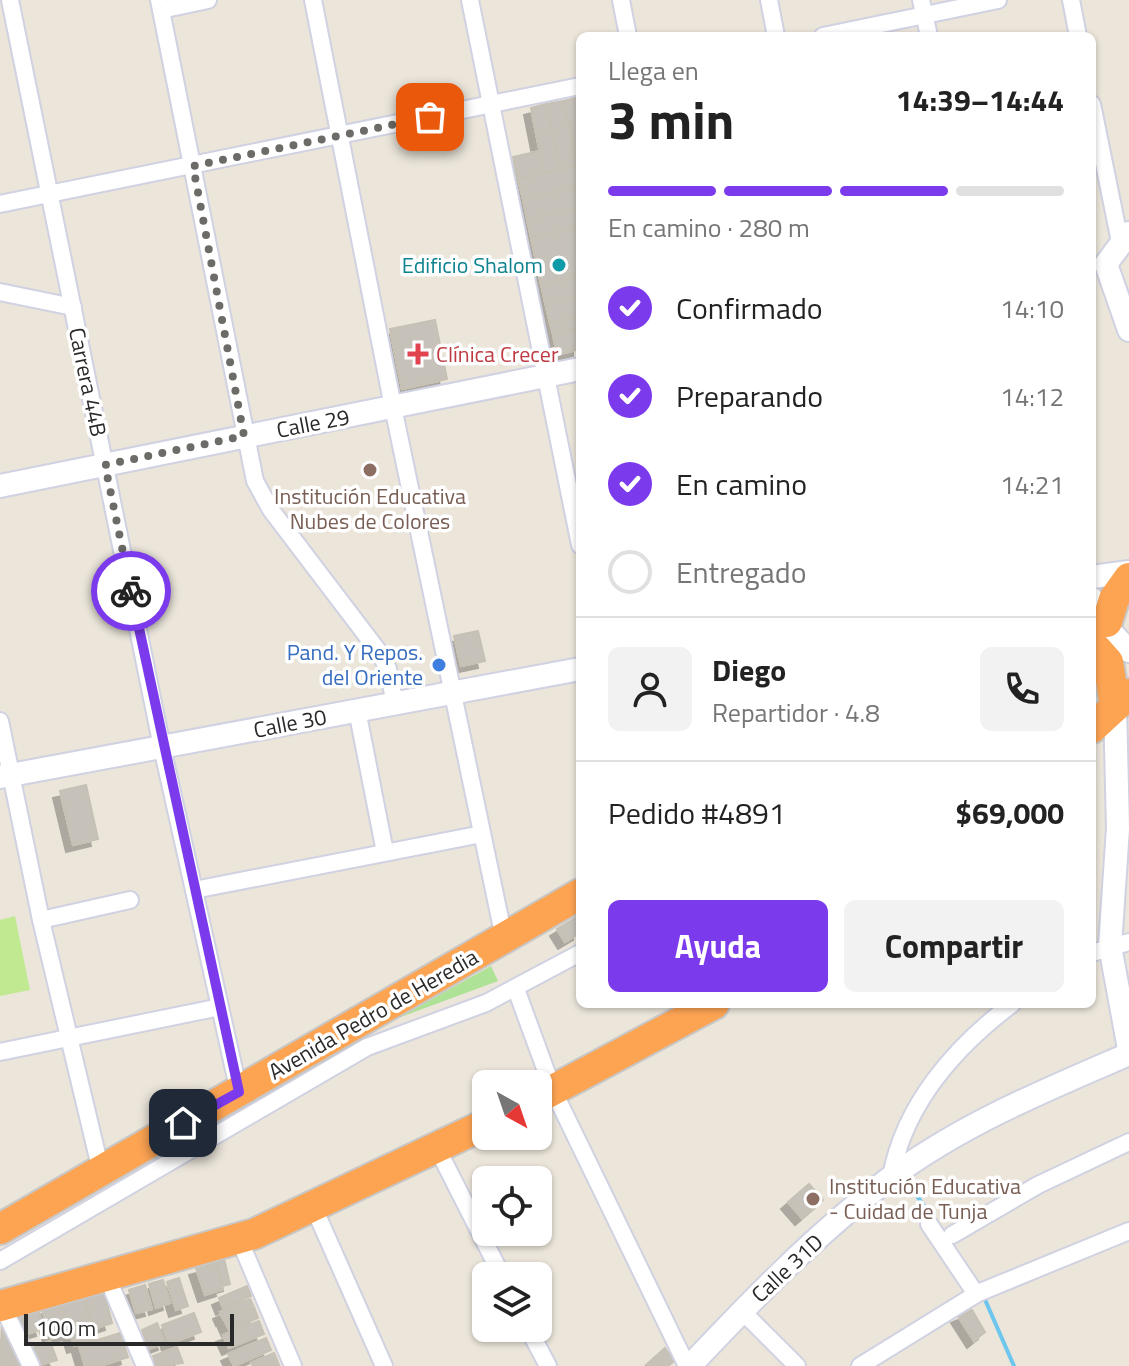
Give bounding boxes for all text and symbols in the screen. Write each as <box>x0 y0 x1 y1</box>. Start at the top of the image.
text: Llega en <box>608 51 699 90</box>
text: 14:39–14:44 <box>896 77 1064 123</box>
text: 3 min <box>608 80 734 159</box>
pin <box>396 83 464 151</box>
icon: bag <box>408 95 452 139</box>
text: En camino · 280 m <box>608 208 810 247</box>
place label: Edificio Shalom <box>402 248 543 282</box>
marker: Edificio Shalom <box>550 256 568 274</box>
text: Confirmado <box>676 285 823 331</box>
icon: check <box>608 286 652 330</box>
text: 14:10 <box>1000 289 1064 328</box>
street label: Carrera 44B <box>60 324 116 440</box>
place label: Clínica Crecer <box>436 337 559 371</box>
marker: Clínica Crecer <box>407 343 429 365</box>
text: Preparando <box>676 373 823 419</box>
icon: check <box>608 374 652 418</box>
text: 14:12 <box>1000 377 1064 416</box>
street label: Calle 29 <box>274 399 352 447</box>
marker: Institución Educativa Nubes de Colores <box>361 461 379 479</box>
text: En camino <box>676 461 807 507</box>
icon: check <box>608 462 652 506</box>
text: 14:21 <box>1000 465 1064 504</box>
place label: Institución Educativa Nubes de Colores <box>274 479 466 538</box>
text: Entregado <box>676 549 807 595</box>
courier <box>91 551 171 631</box>
icon: bike <box>109 569 153 613</box>
place label: Pand. Y Repos. del Oriente <box>287 635 423 694</box>
button: person <box>608 647 692 731</box>
text: Diego <box>712 647 786 693</box>
button: phone <box>980 647 1064 731</box>
marker: Pand. Y Repos. del Oriente <box>430 656 448 674</box>
text: Repartidor · 4.8 <box>712 693 880 732</box>
street label: Calle 30 <box>251 699 329 747</box>
text: Pedido #4891 <box>608 790 786 836</box>
text: $69,000 <box>955 790 1064 836</box>
button: Ayuda <box>608 900 828 992</box>
button: Compartir <box>844 900 1064 992</box>
street label: Avenida Pedro de Heredia <box>262 940 484 1088</box>
north arrow <box>472 1070 552 1150</box>
map controls <box>472 1070 552 1342</box>
pin <box>149 1089 217 1157</box>
icon: home <box>161 1101 205 1145</box>
button: locate <box>472 1166 552 1246</box>
place label: Institución Educativa - Cuidad de Tunja <box>829 1169 1021 1228</box>
marker: Institución Educativa - Cuidad de Tunja <box>804 1190 822 1208</box>
street label: Calle 31D <box>743 1226 831 1310</box>
button: layers <box>472 1262 552 1342</box>
scale bar <box>24 1310 234 1346</box>
text: 100 m <box>36 1311 96 1345</box>

